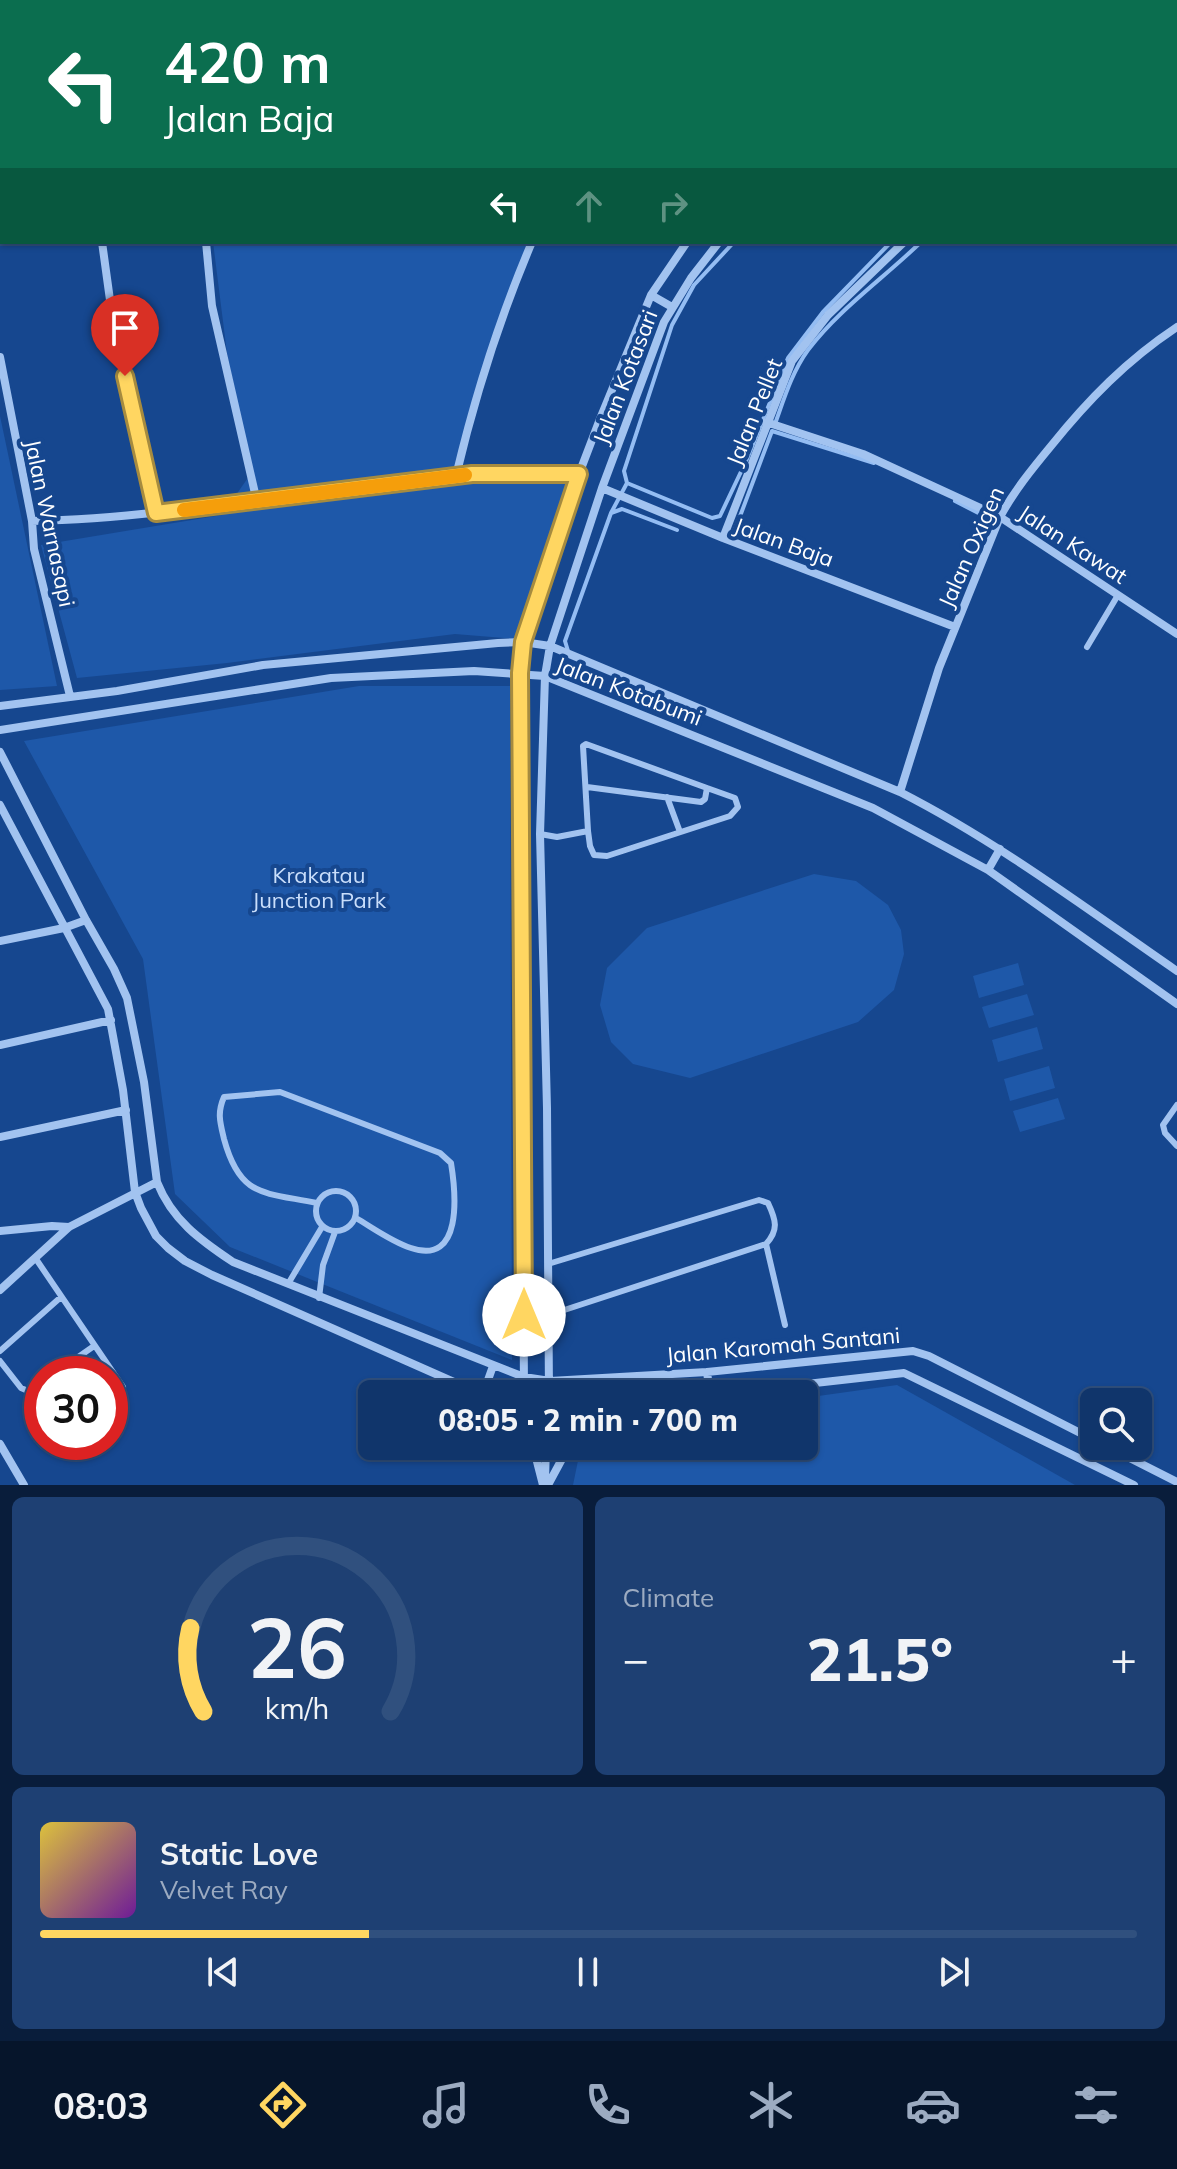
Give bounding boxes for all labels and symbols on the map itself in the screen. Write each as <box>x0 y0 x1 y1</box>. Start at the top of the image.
pin <box>91 294 159 376</box>
street label: Jalan Kotasari <box>587 306 663 448</box>
street label: Jalan Pellet <box>720 354 788 470</box>
street label: Jalan Warnasapi <box>19 437 81 609</box>
street label: Jalan Oxigen <box>932 482 1010 612</box>
street label: Jalan Kawat <box>1013 498 1133 590</box>
street label: Jalan Baja <box>730 511 838 573</box>
street label: Jalan Kotabumi <box>552 650 706 732</box>
park label: Krakatau Junction Park <box>252 861 387 914</box>
position arrow <box>482 1273 566 1357</box>
street label: Jalan Karomah Santani <box>665 1321 901 1369</box>
speed limit sign: 30 <box>24 1356 128 1460</box>

